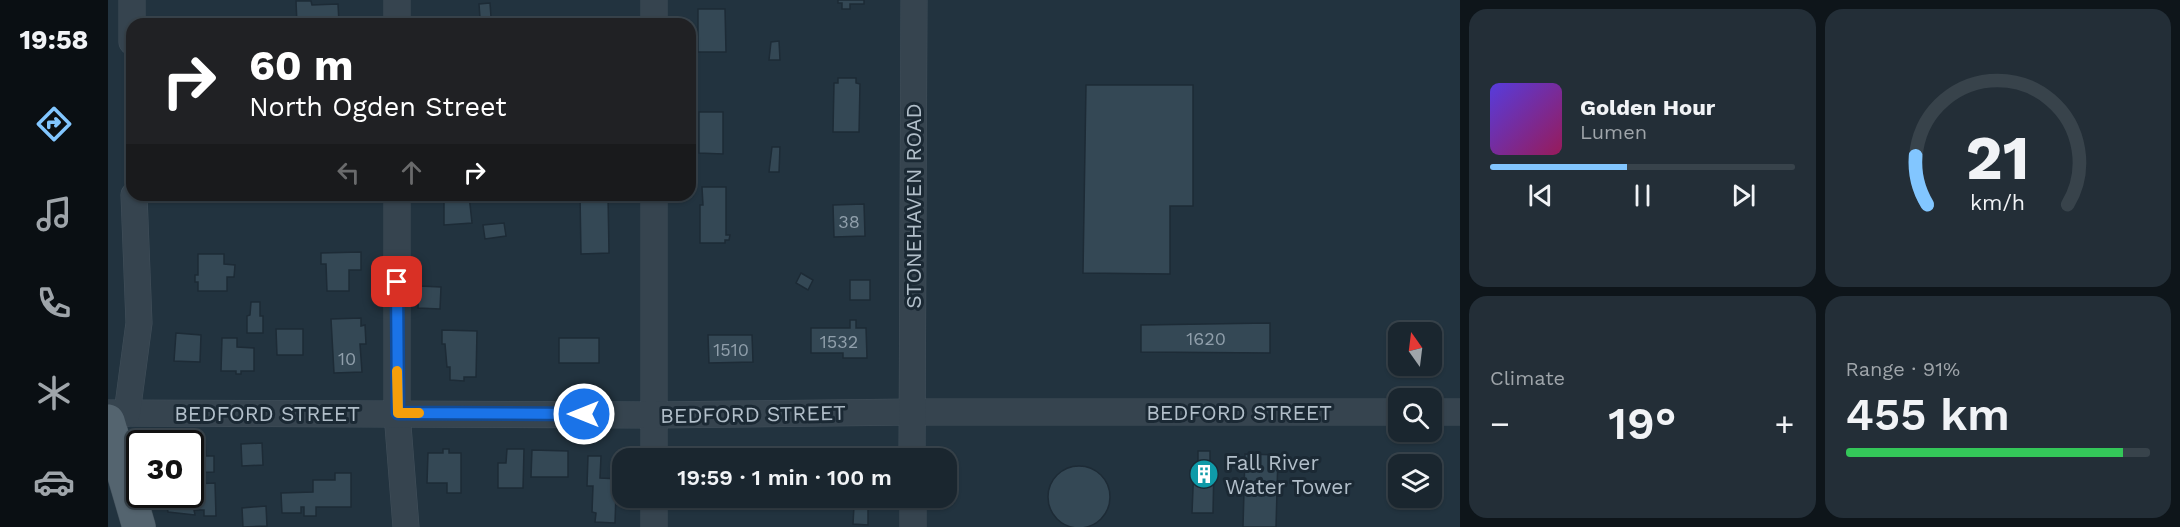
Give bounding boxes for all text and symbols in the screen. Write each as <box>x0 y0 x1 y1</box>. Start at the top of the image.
text: 19:58 <box>19 24 89 56</box>
text: 60 m <box>249 41 353 90</box>
icon: right <box>150 42 228 120</box>
text: North Ogden Street <box>249 91 507 123</box>
text: Golden Hour <box>1580 95 1715 120</box>
icon: directions <box>33 103 75 145</box>
street label: STONEHAVEN ROAD <box>901 103 926 309</box>
text: Lumen <box>1580 120 1647 144</box>
text: 21 <box>1966 121 2030 194</box>
icon: left <box>332 156 365 189</box>
icon: ahead <box>395 156 428 189</box>
icon: right <box>458 156 491 189</box>
icon: previous <box>1524 179 1557 212</box>
icon: pause <box>1626 179 1659 212</box>
icon: next <box>1727 179 1760 212</box>
text: km/h <box>1970 190 2025 215</box>
icon: music <box>33 193 75 235</box>
house number: 38 <box>838 211 860 232</box>
pin <box>371 256 422 307</box>
icon: arrive <box>380 265 413 298</box>
icon: phone <box>33 282 75 324</box>
north arrow <box>1388 322 1442 376</box>
map controls <box>1388 322 1442 508</box>
house number: 1620 <box>1186 328 1226 349</box>
house number: 1532 <box>820 331 858 352</box>
house number: 1510 <box>713 339 749 360</box>
house number: 10 <box>338 348 356 369</box>
text: Range · 91% <box>1846 357 1960 381</box>
text: Climate <box>1490 366 1565 390</box>
icon: climate <box>33 372 75 414</box>
position arrow <box>552 382 616 446</box>
button: search <box>1388 388 1442 442</box>
text: 455 km <box>1846 388 2010 441</box>
text: 19° <box>1608 397 1676 450</box>
street label: BEDFORD STREET <box>660 400 846 428</box>
street label: BEDFORD STREET <box>1146 400 1332 425</box>
street label: BEDFORD STREET <box>174 401 360 426</box>
text: − <box>1490 404 1510 443</box>
text: + <box>1775 404 1795 443</box>
speed limit sign: 30 <box>126 430 204 508</box>
place label: Fall River Water Tower <box>1225 450 1352 499</box>
button: layers <box>1388 454 1442 508</box>
building icon: Fall River Water Tower <box>1188 458 1220 490</box>
icon: car <box>33 461 75 503</box>
text: 19:59 · 1 min · 100 m <box>677 465 892 490</box>

